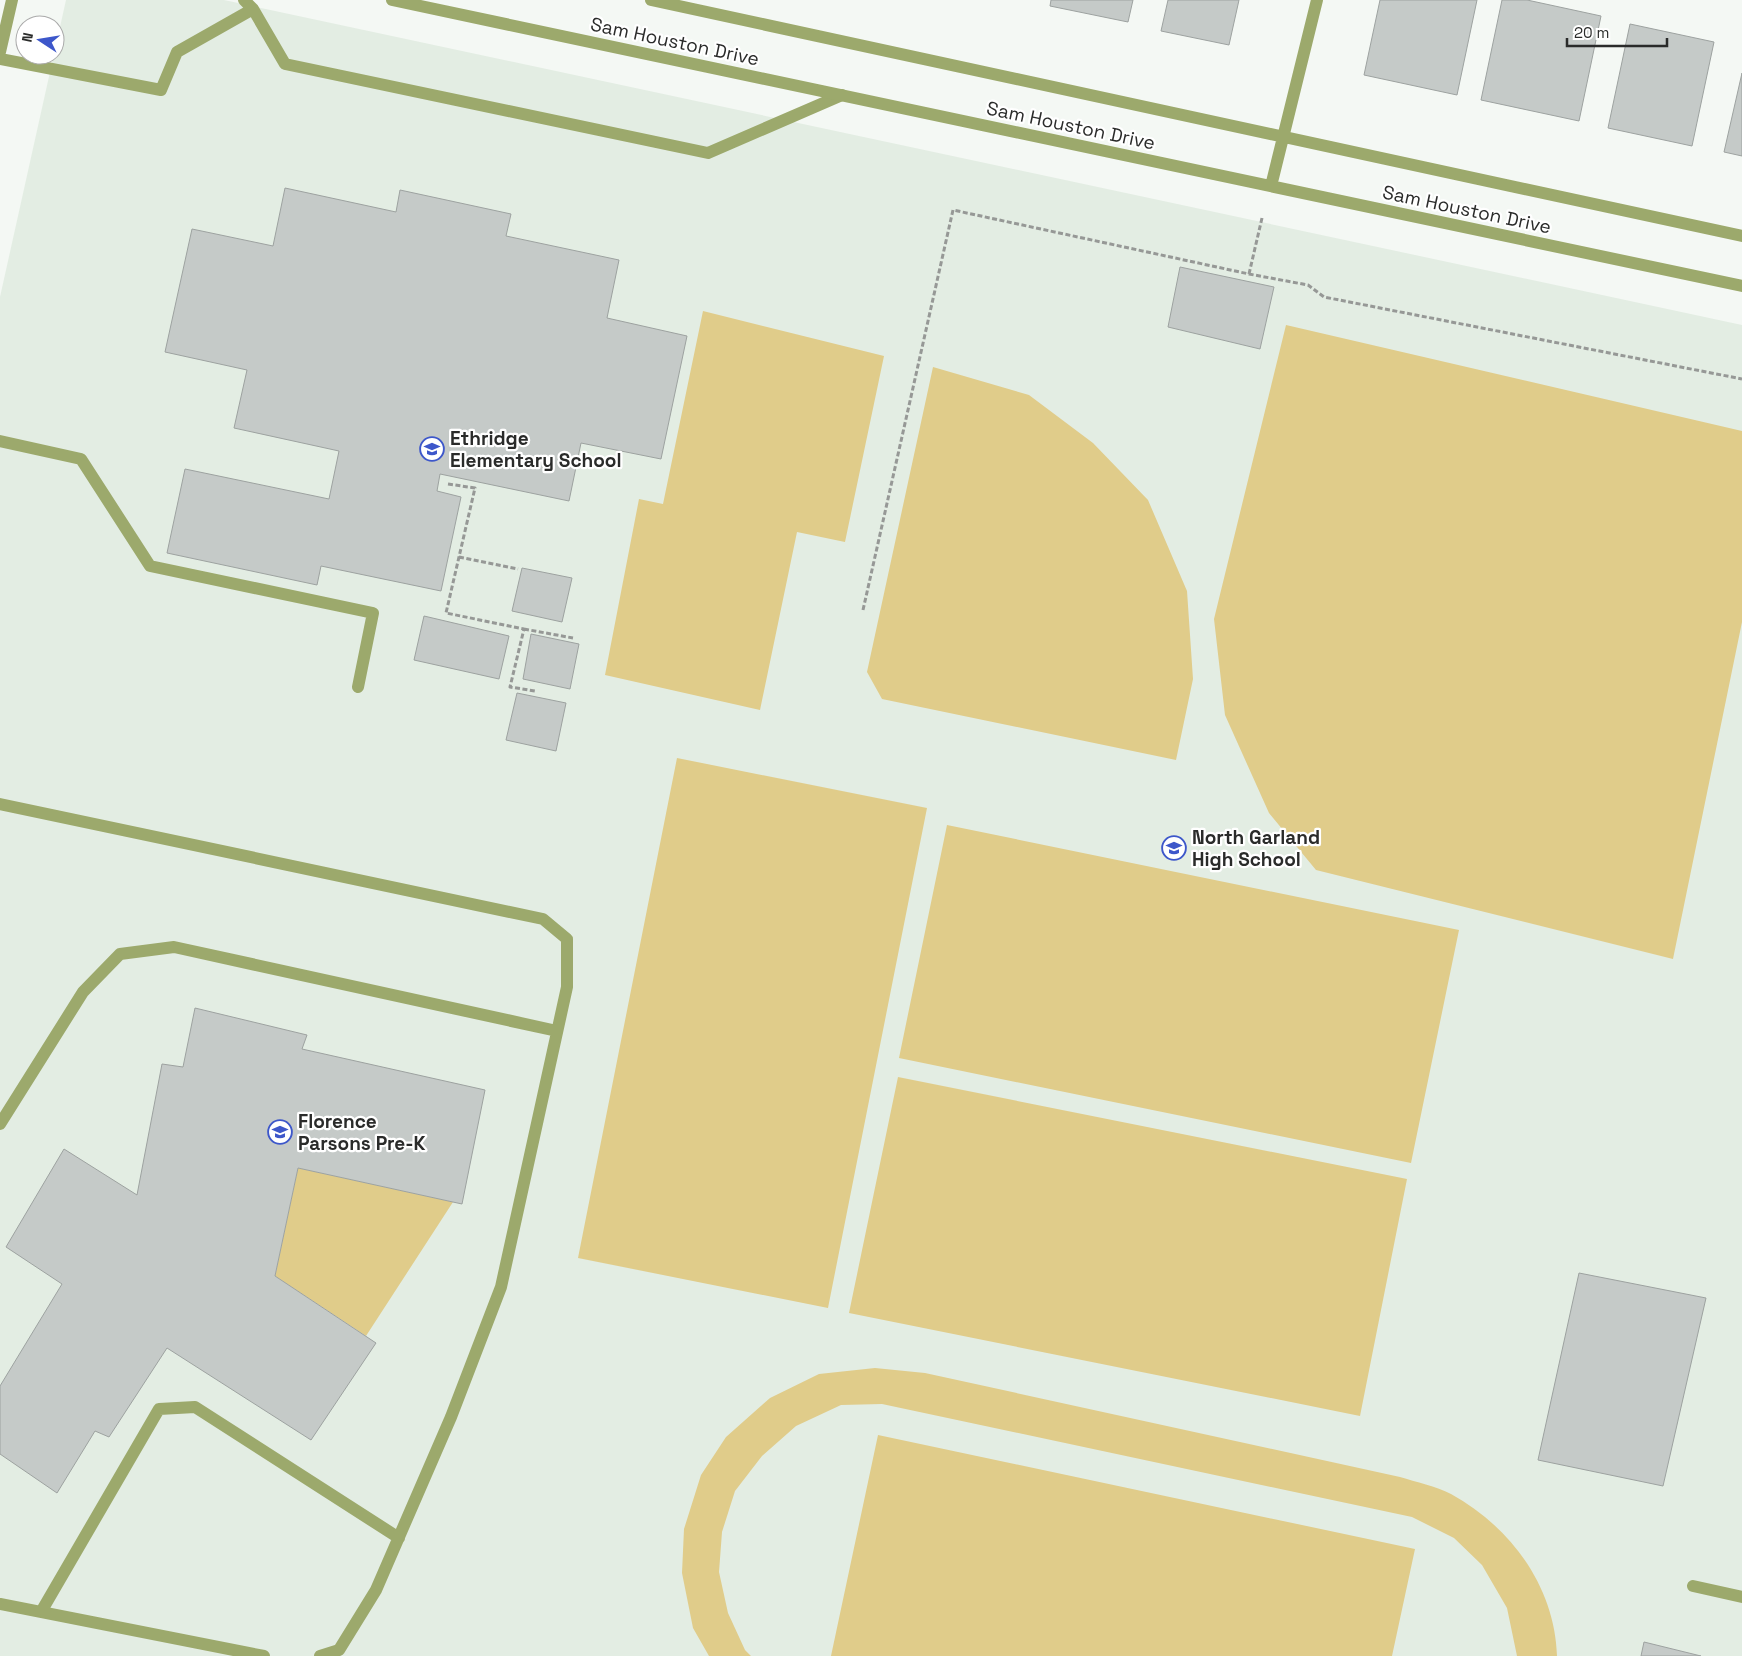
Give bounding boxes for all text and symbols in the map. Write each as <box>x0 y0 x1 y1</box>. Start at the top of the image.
street label: Sam Houston Drive <box>588 11 761 72</box>
north arrow <box>15 15 65 65</box>
scale bar <box>1567 15 1667 47</box>
text: 20 m <box>1574 23 1609 42</box>
text: N <box>18 31 37 44</box>
street label: Sam Houston Drive <box>984 95 1157 156</box>
street label: Sam Houston Drive <box>1380 179 1553 240</box>
place label: Ethridge Elementary School <box>450 426 622 473</box>
school or university icon: Ethridge Elementary School <box>419 436 445 462</box>
place label: North Garland High School <box>1192 825 1320 872</box>
school or university icon: North Garland High School <box>1161 835 1187 861</box>
place label: Florence Parsons Pre-K <box>298 1109 425 1156</box>
school or university icon: Florence Parsons Pre-K <box>267 1119 293 1145</box>

